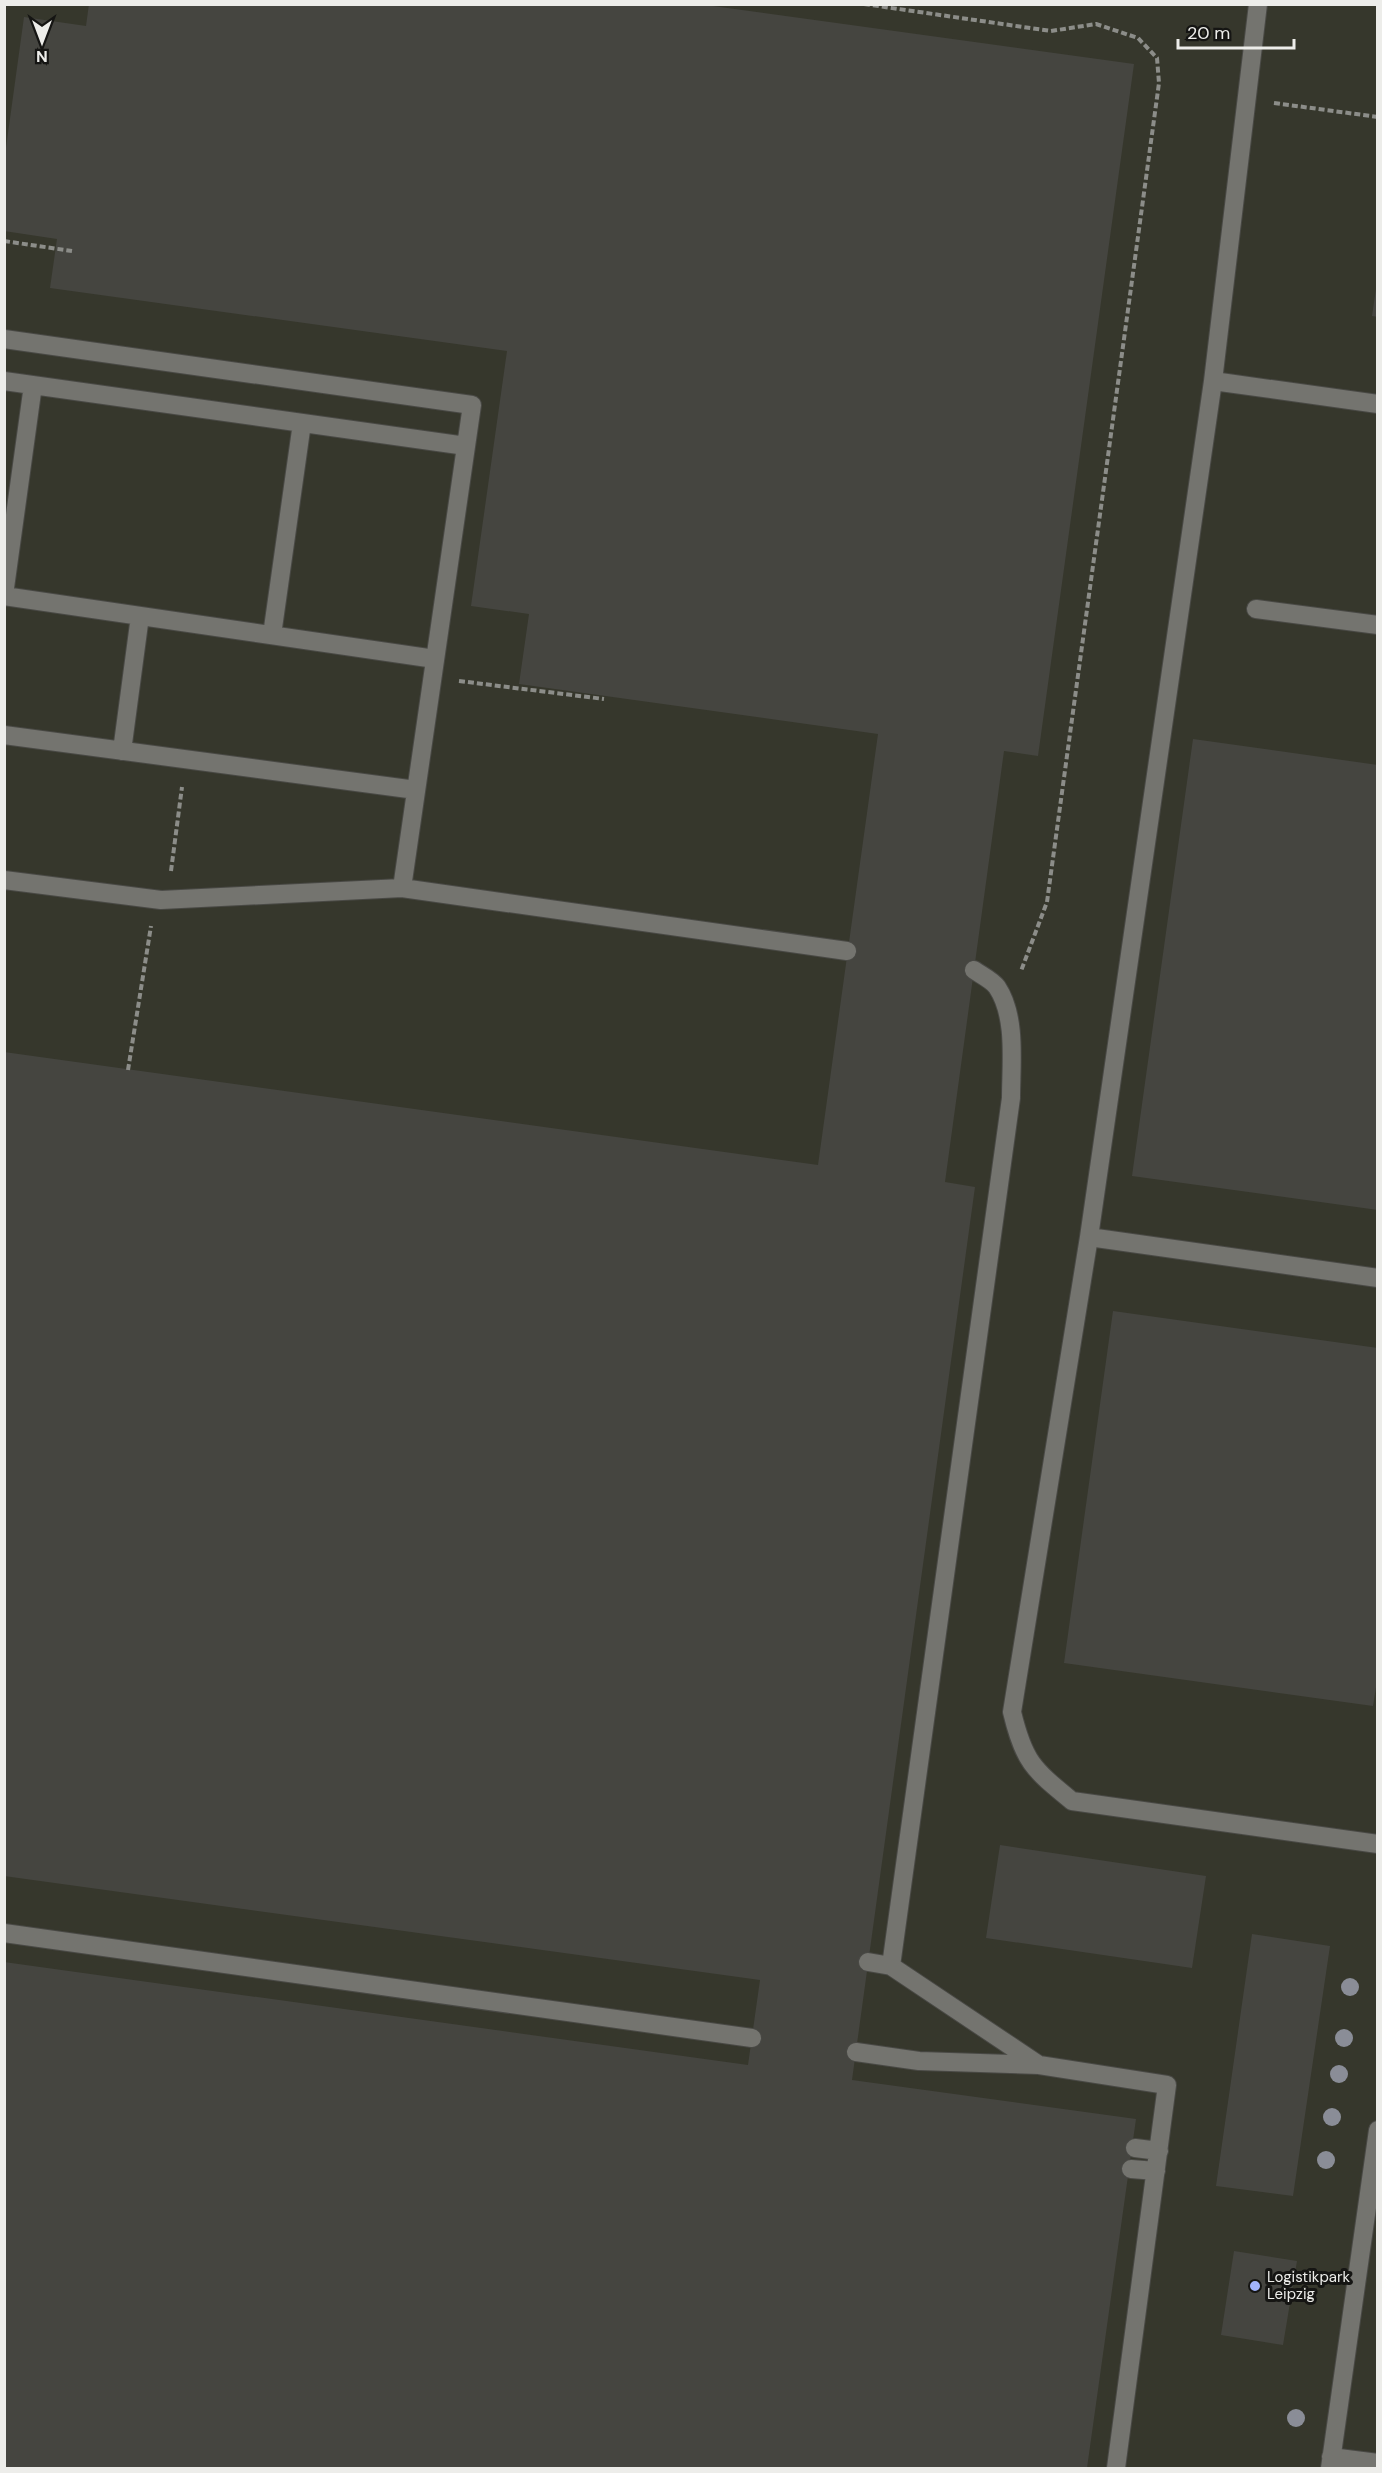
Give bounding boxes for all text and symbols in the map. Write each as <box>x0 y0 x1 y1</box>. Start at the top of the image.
north arrow <box>12 12 72 72</box>
scale bar <box>1178 12 1294 50</box>
text: 20 m <box>1187 21 1230 45</box>
text: N <box>36 46 48 67</box>
place label: Logistikpark Leipzig <box>1267 2267 1350 2304</box>
marker: Logistikpark Leipzig <box>1248 2279 1262 2293</box>

